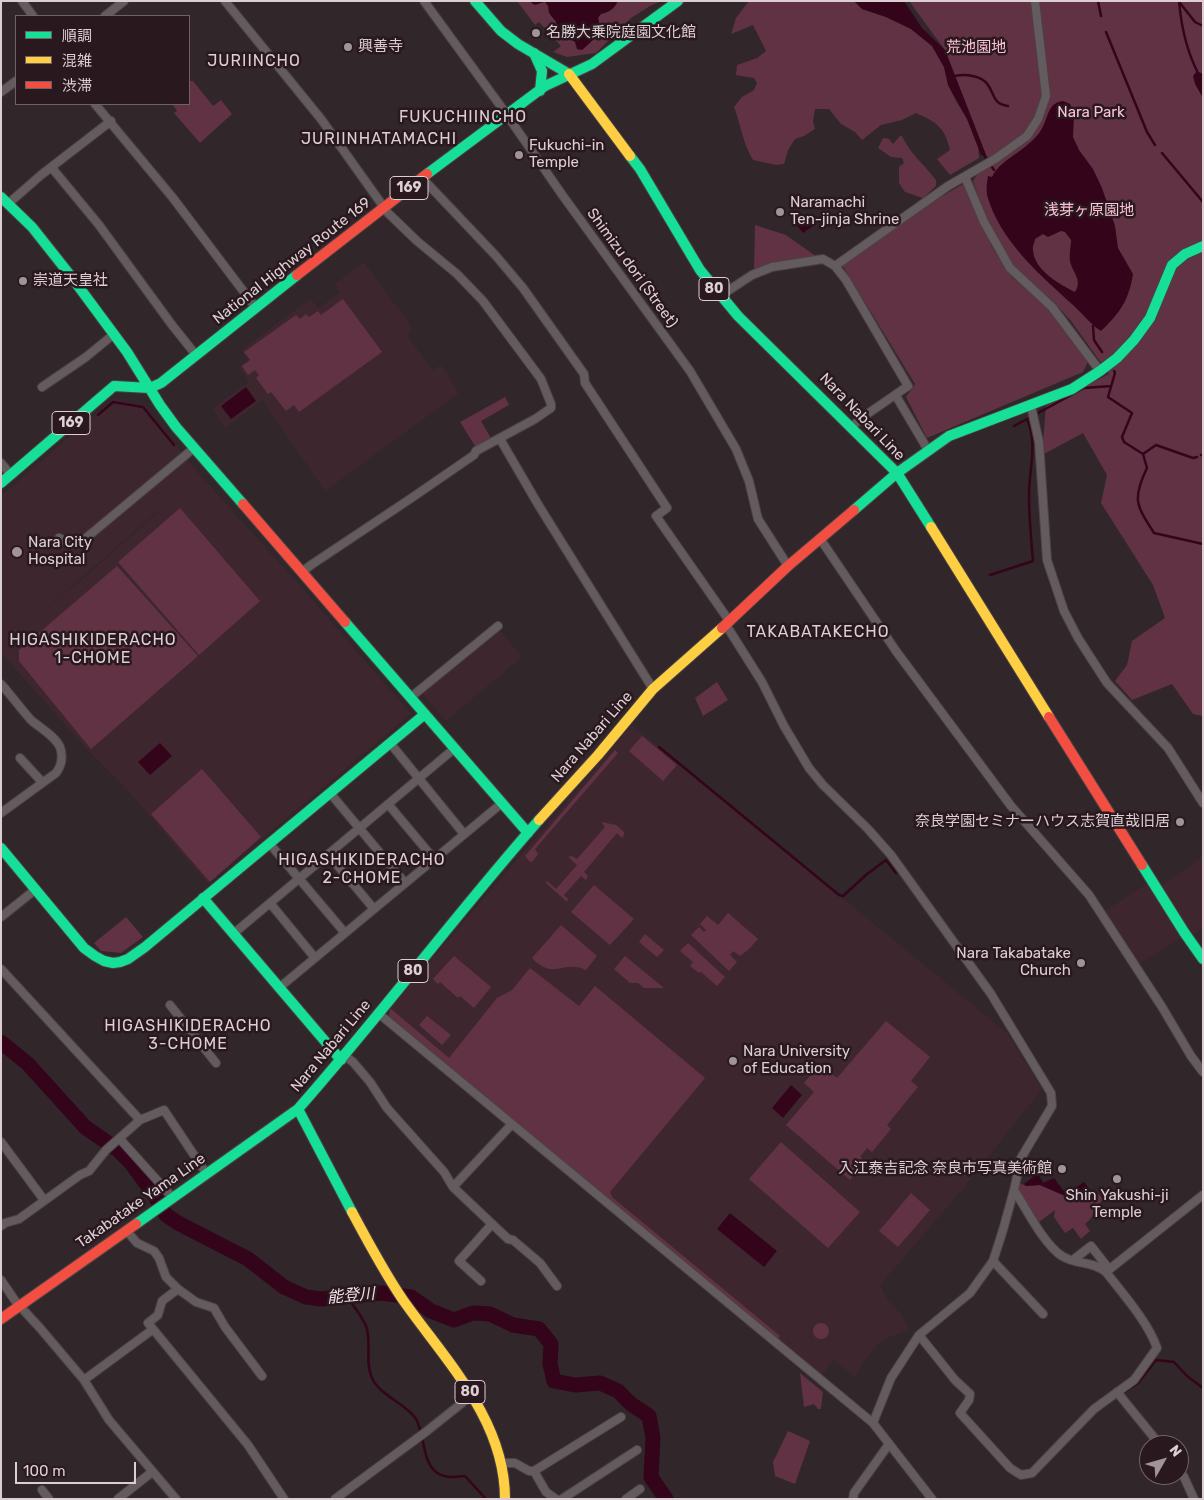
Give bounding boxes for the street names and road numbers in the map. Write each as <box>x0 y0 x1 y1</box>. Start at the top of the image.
road number: 169 <box>390 177 428 200</box>
street label: National Highway Route 169 <box>210 194 374 328</box>
street label: Shimizu dori (Street) <box>583 205 681 331</box>
road number: 80 <box>699 278 729 300</box>
street label: Nara Nabari Line <box>816 369 908 465</box>
road number: 169 <box>52 412 90 434</box>
street label: Nara Nabari Line <box>548 688 636 786</box>
road number: 80 <box>398 959 428 982</box>
street label: Nara Nabari Line <box>287 996 375 1096</box>
street label: Takabatake Yama Line <box>73 1150 209 1252</box>
road number: 80 <box>455 1380 485 1404</box>

